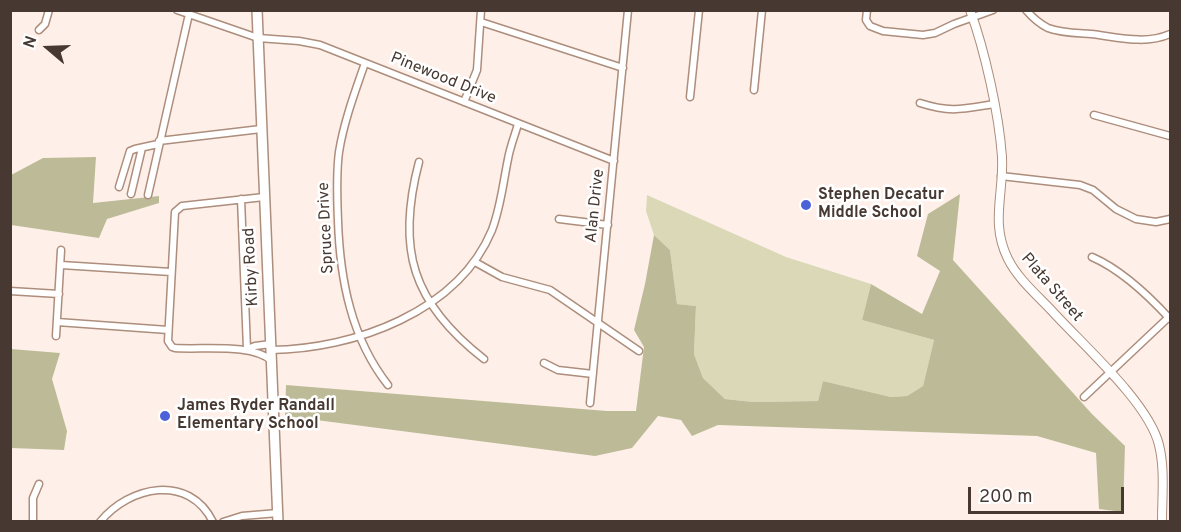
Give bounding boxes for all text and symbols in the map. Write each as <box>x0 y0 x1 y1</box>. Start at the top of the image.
north arrow <box>18 18 78 78</box>
text: N <box>20 33 42 51</box>
street label: Pinewood Drive <box>387 49 499 109</box>
street label: Alan Drive <box>583 168 609 244</box>
street label: Spruce Drive <box>315 182 339 274</box>
place label: Stephen Decatur Middle School <box>818 186 944 224</box>
marker: Stephen Decatur Middle School <box>799 198 813 212</box>
street label: Kirby Road <box>240 227 264 307</box>
street label: Plata Street <box>1016 250 1086 326</box>
place label: James Ryder Randall Elementary School <box>177 397 335 435</box>
marker: James Ryder Randall Elementary School <box>158 409 172 423</box>
scale bar <box>971 475 1127 513</box>
text: 200 m <box>979 486 1032 509</box>

